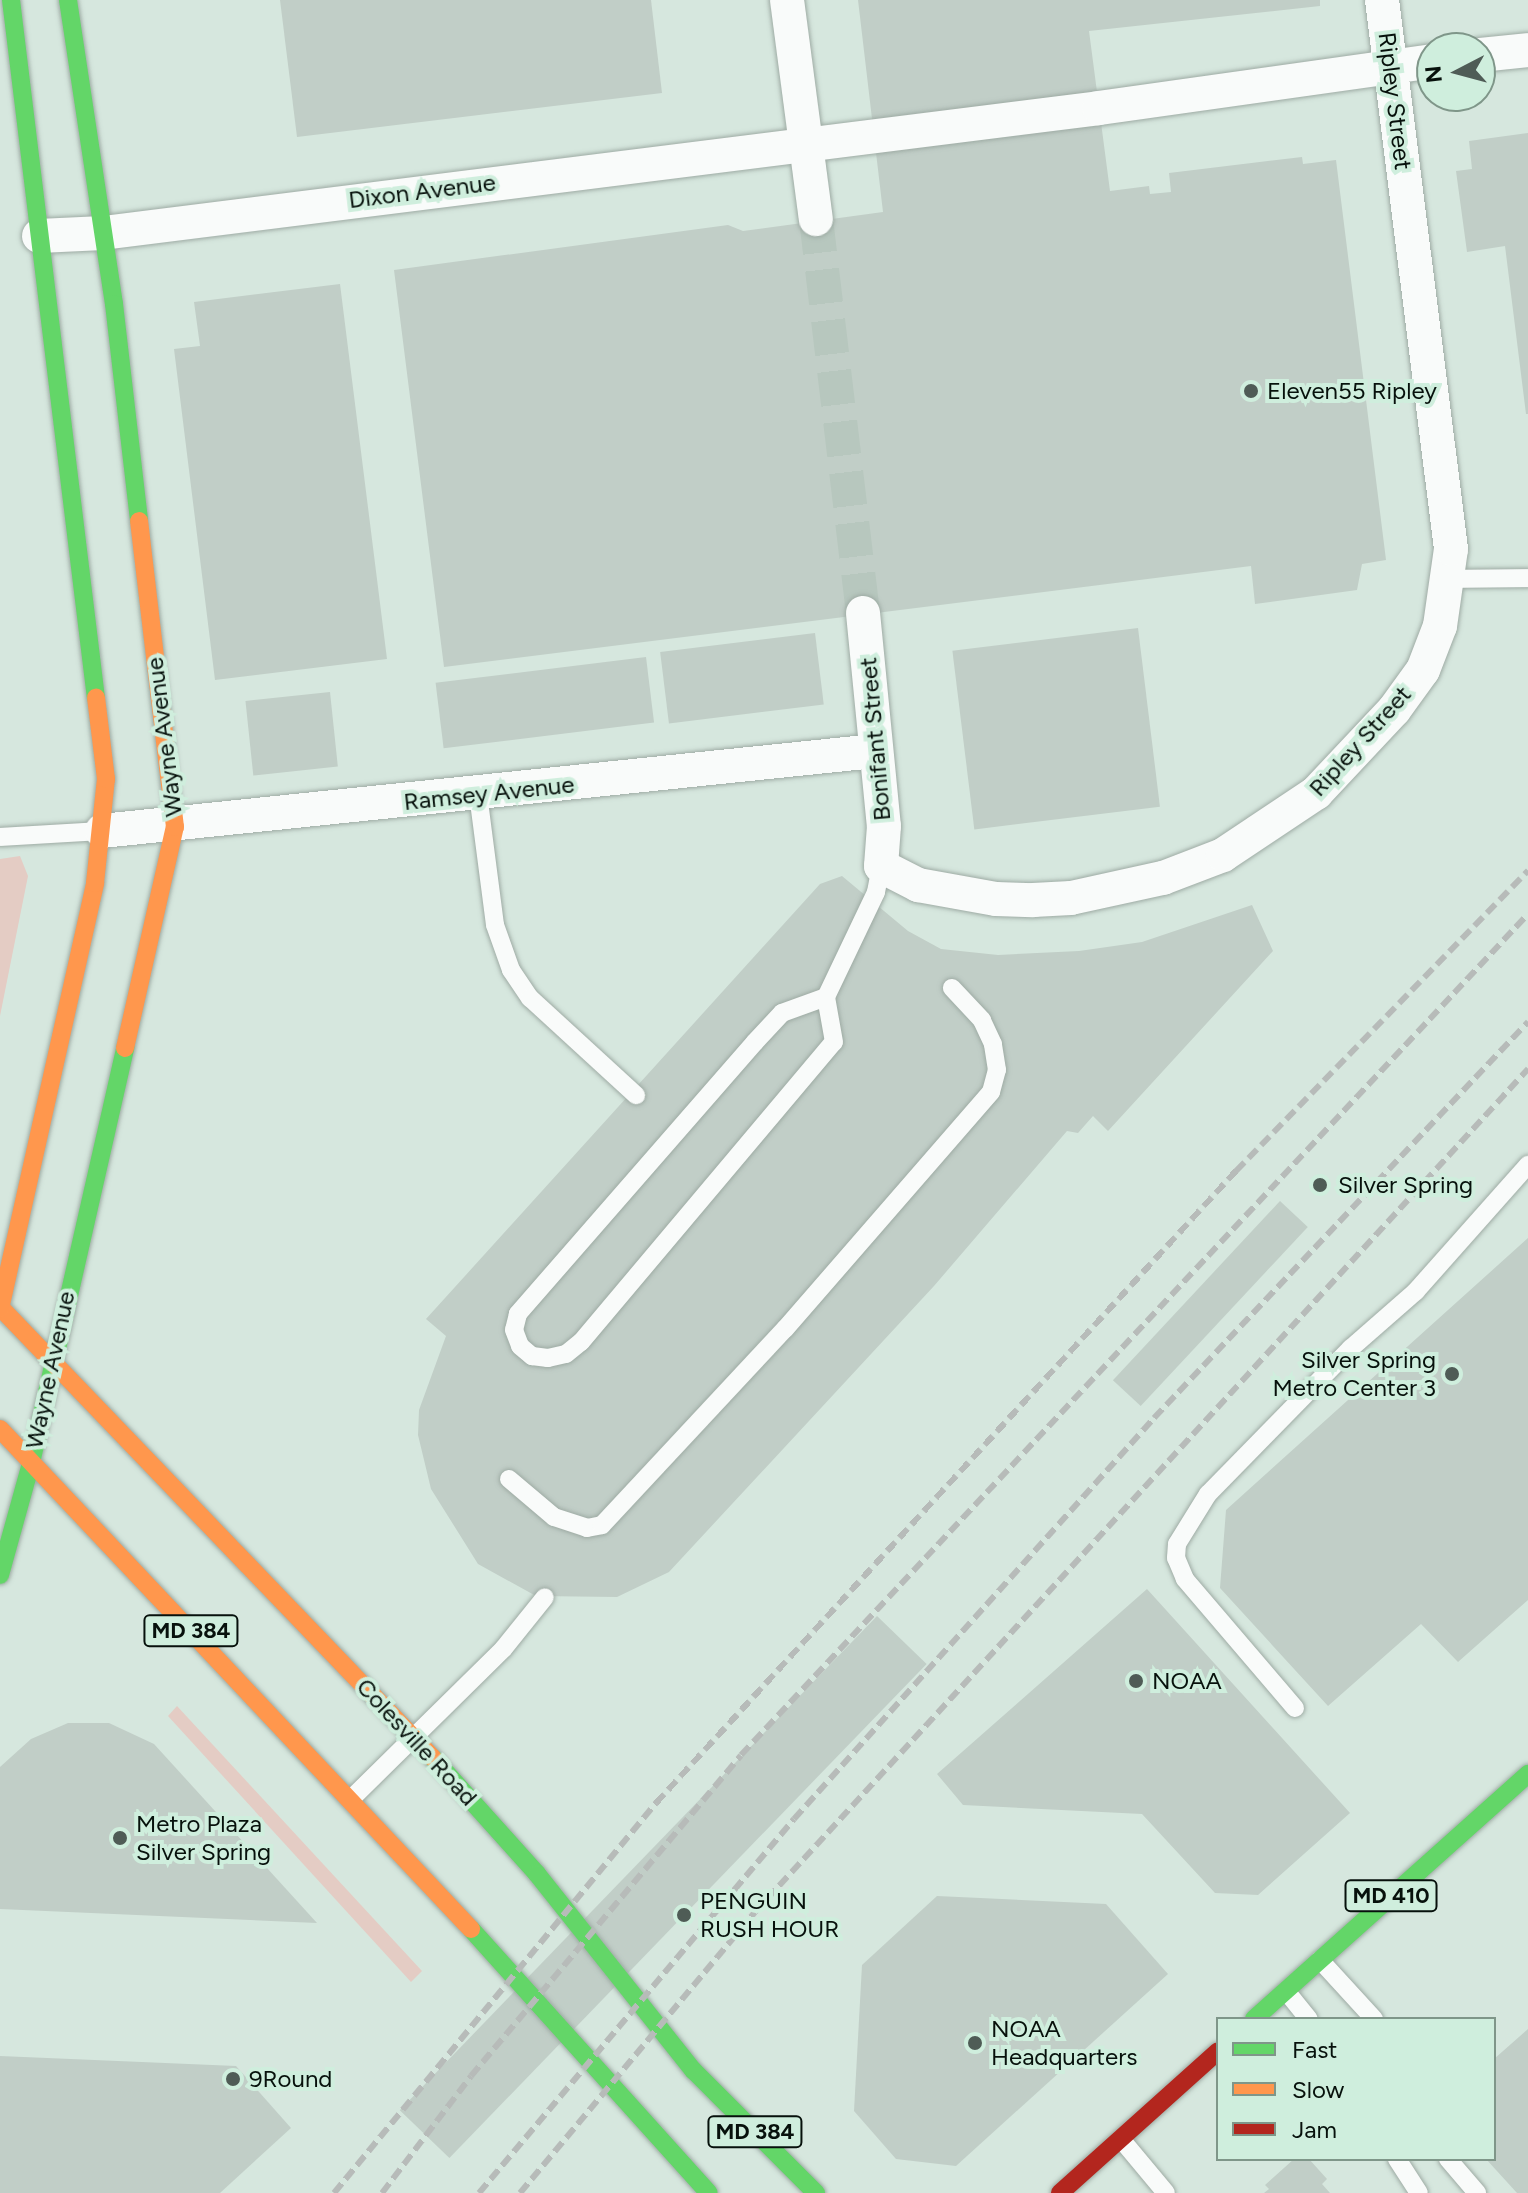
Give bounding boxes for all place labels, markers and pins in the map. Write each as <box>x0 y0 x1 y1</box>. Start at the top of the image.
place label: Eleven55 Ripley <box>1267 377 1437 405</box>
marker: Eleven55 Ripley <box>1242 382 1260 400</box>
place label: Silver Spring <box>1338 1171 1473 1199</box>
marker: Silver Spring <box>1309 1174 1331 1196</box>
place label: Silver Spring Metro Center 3 <box>1273 1346 1436 1402</box>
marker: Silver Spring Metro Center 3 <box>1443 1365 1461 1383</box>
place label: NOAA <box>1152 1667 1222 1695</box>
marker: NOAA <box>1127 1672 1145 1690</box>
place label: Metro Plaza Silver Spring <box>136 1810 271 1866</box>
marker: Metro Plaza Silver Spring <box>111 1829 129 1847</box>
place label: PENGUIN RUSH HOUR <box>700 1887 839 1943</box>
marker: PENGUIN RUSH HOUR <box>675 1906 693 1924</box>
place label: NOAA Headquarters <box>991 2015 1137 2071</box>
marker: NOAA Headquarters <box>966 2034 984 2052</box>
place label: 9Round <box>249 2065 332 2093</box>
marker: 9Round <box>224 2070 242 2088</box>

